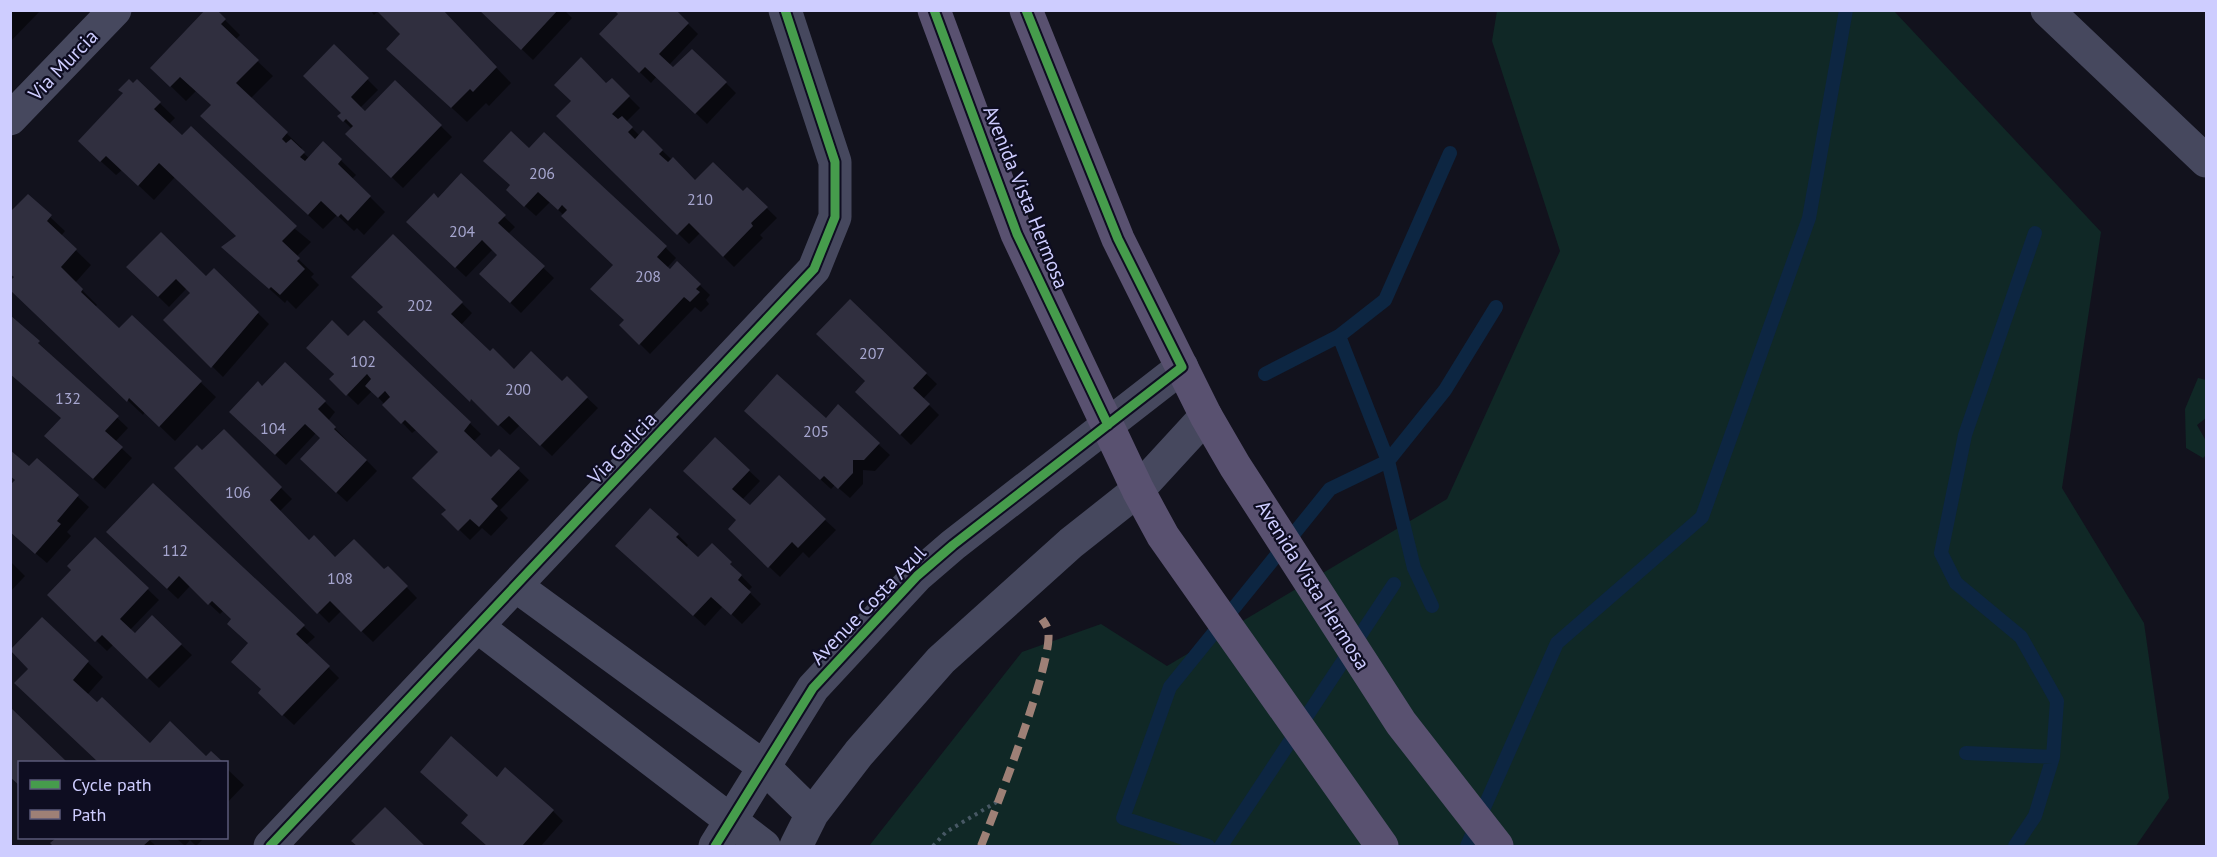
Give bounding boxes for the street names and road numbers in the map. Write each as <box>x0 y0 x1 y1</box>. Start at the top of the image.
street label: Via Murcia <box>22 24 104 107</box>
street label: Avenida Vista Hermosa <box>977 102 1075 292</box>
street label: Via Galicia <box>581 406 662 490</box>
street label: Avenida Vista Hermosa <box>1250 495 1376 675</box>
street label: Avenue Costa Azul <box>805 540 932 670</box>

